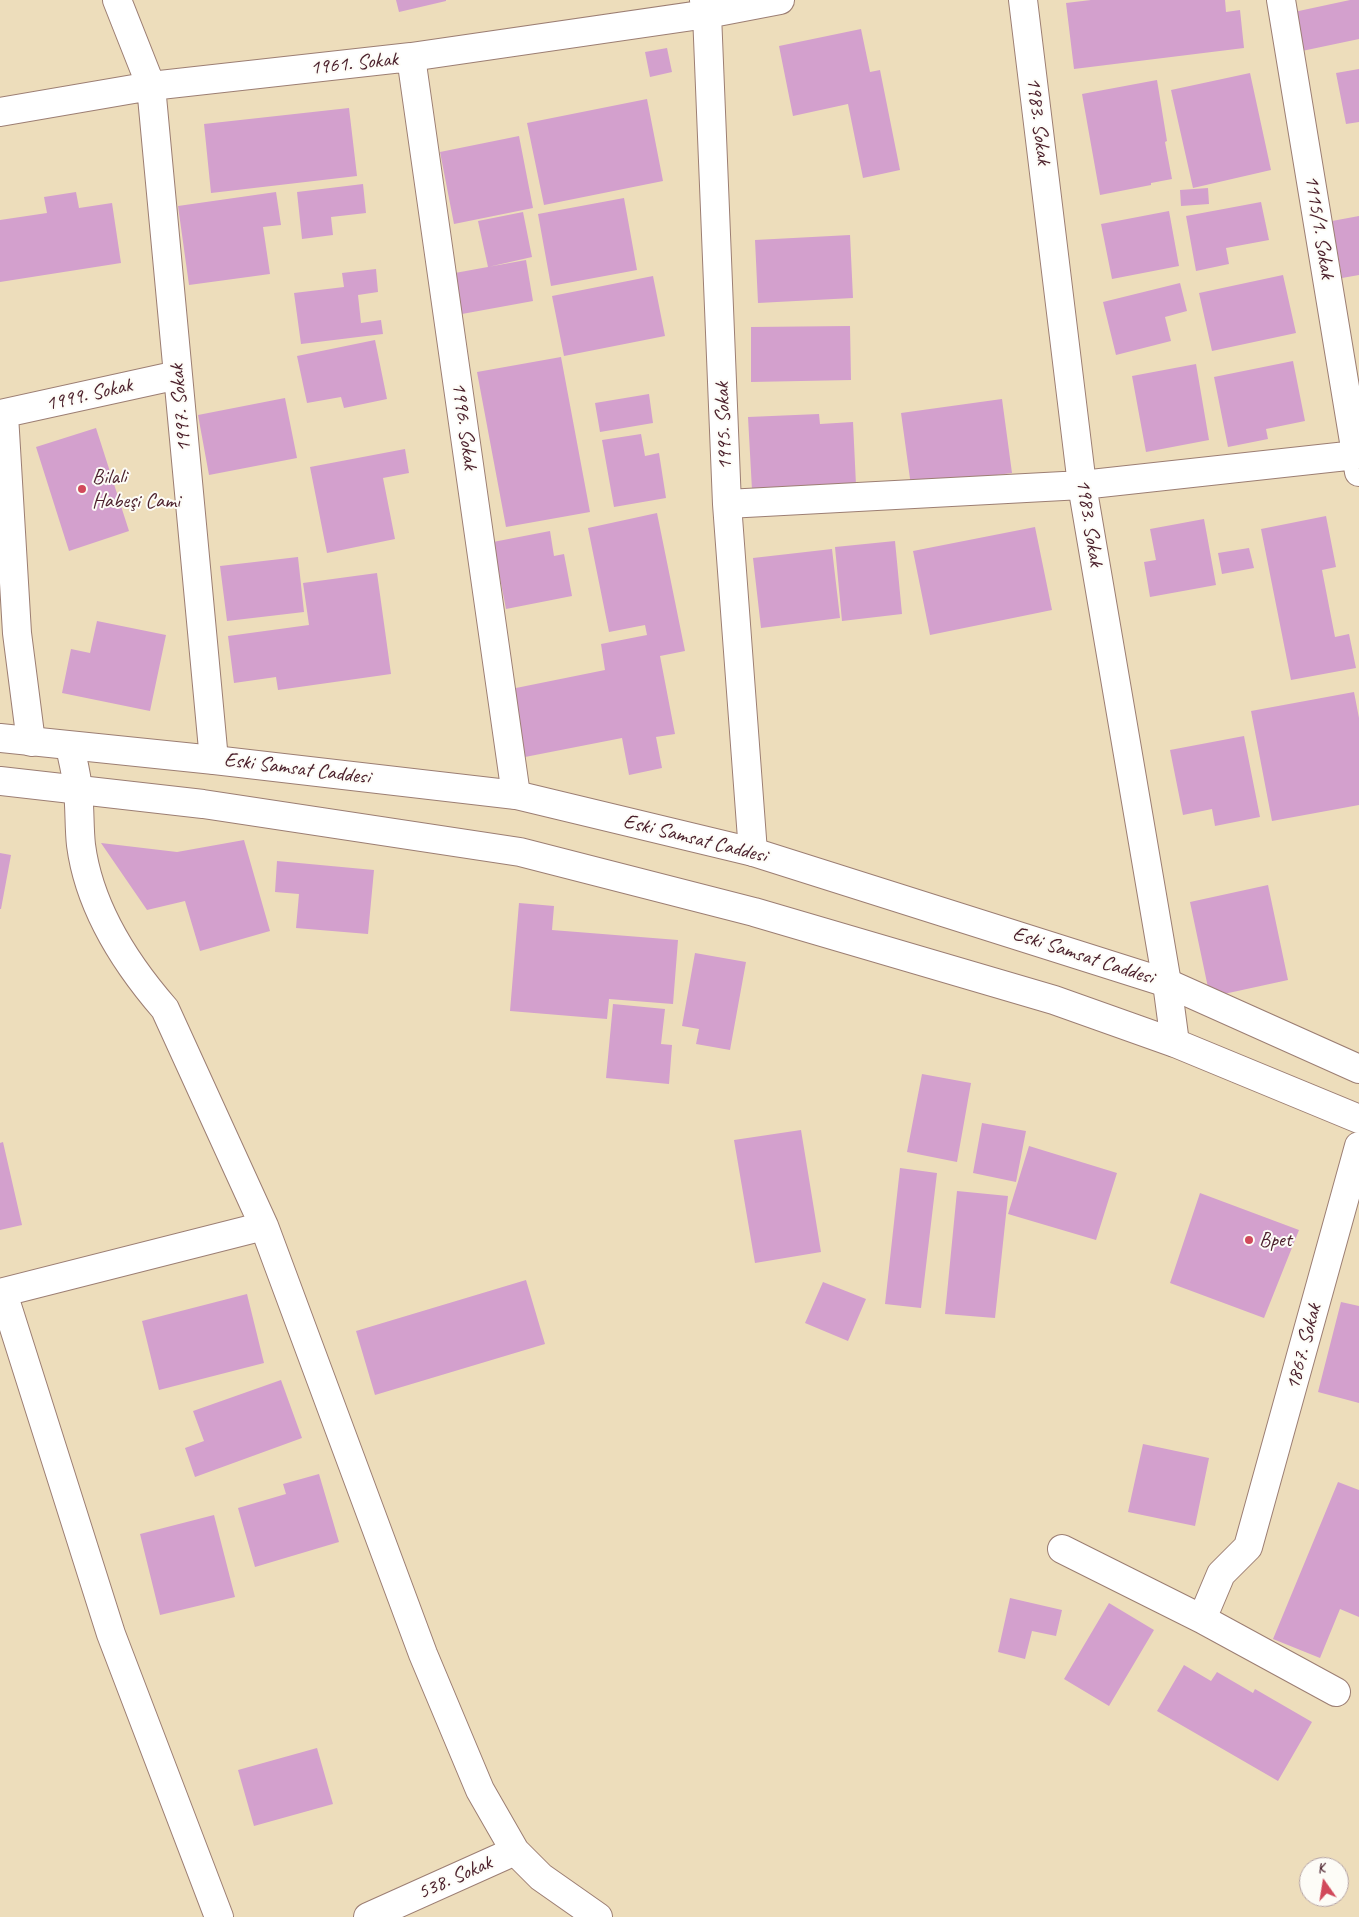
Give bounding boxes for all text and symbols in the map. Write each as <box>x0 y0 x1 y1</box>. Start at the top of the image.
street label: 1961. Sokak <box>309 47 399 81</box>
street label: 1983. Sokak <box>1020 76 1056 166</box>
street label: 1115/1. Sokak <box>1298 173 1340 281</box>
street label: 1997. Sokak <box>165 363 197 453</box>
street label: 1999. Sokak <box>43 373 135 417</box>
street label: 1996. Sokak <box>445 381 483 471</box>
street label: 1995. Sokak <box>710 381 738 471</box>
place label: Bilali Habeşi Cami <box>92 464 180 514</box>
street label: 1983. Sokak <box>1070 477 1108 569</box>
marker: Bilali Habeşi Cami <box>76 483 88 495</box>
street label: Eski Samsat Caddesi <box>223 748 371 790</box>
street label: Eski Samsat Caddesi <box>621 809 769 869</box>
street label: Eski Samsat Caddesi <box>1009 921 1157 991</box>
place label: Bpet <box>1259 1227 1292 1253</box>
marker: Bpet <box>1243 1234 1255 1246</box>
street label: 1867. Sokak <box>1280 1301 1328 1393</box>
street label: 538. Sokak <box>414 1850 496 1906</box>
north arrow <box>1299 1857 1349 1907</box>
text: K <box>1315 1859 1326 1877</box>

